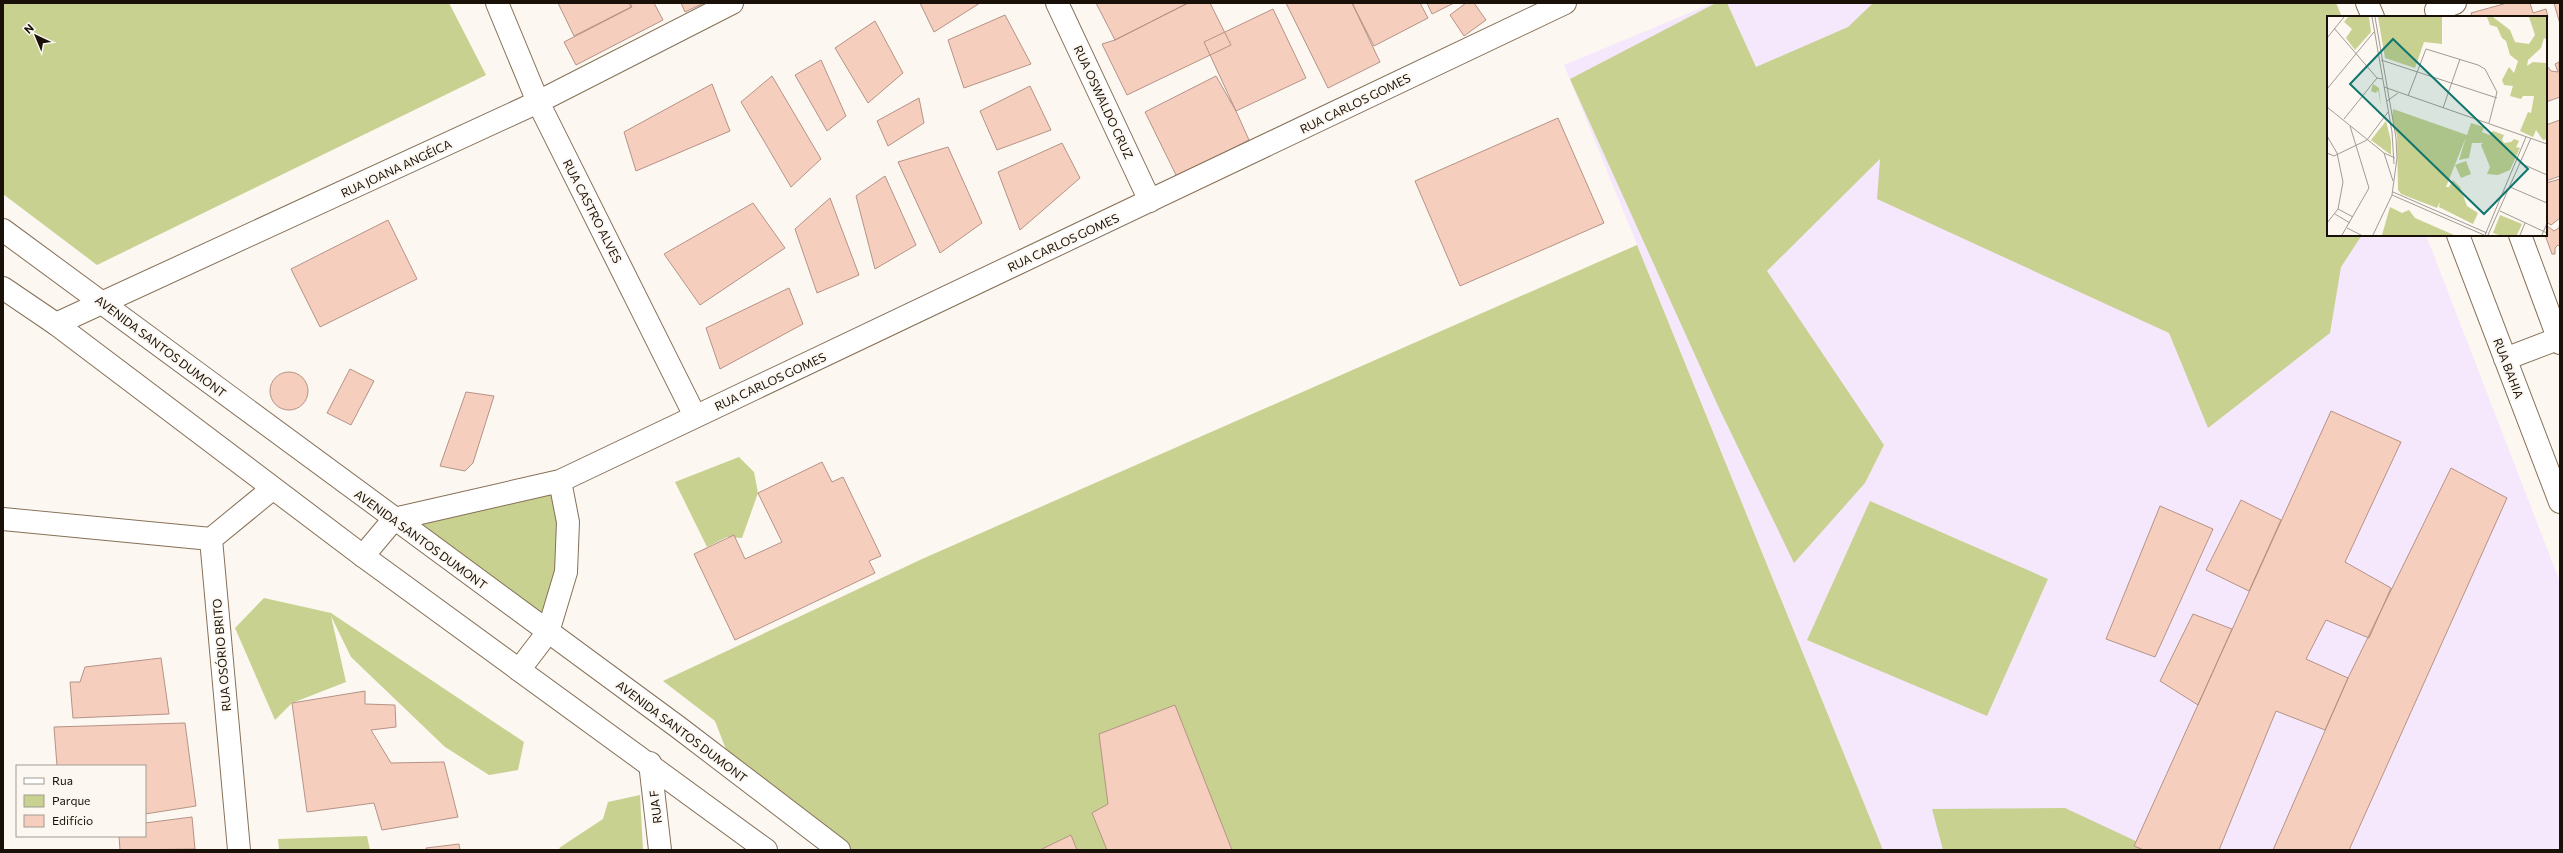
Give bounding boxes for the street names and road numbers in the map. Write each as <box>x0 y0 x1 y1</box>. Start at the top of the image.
street label: RUA OSWALDO CRUZ <box>1072 43 1136 161</box>
street label: RUA CARLOS GOMES <box>1297 70 1413 136</box>
street label: RUA JOANA ANGÉICA <box>338 136 454 201</box>
street label: RUA CASTRO ALVES <box>561 157 625 265</box>
street label: RUA CARLOS GOMES <box>1005 210 1121 274</box>
street label: AVENIDA SANTOS DUMONT <box>93 292 229 400</box>
street label: RUA BAHIA <box>2491 336 2527 400</box>
street label: RUA CARLOS GOMES <box>712 349 828 413</box>
street label: AVENIDA SANTOS DUMONT <box>352 486 490 592</box>
street label: RUA OSÓRIO BRITO <box>209 598 233 712</box>
street label: AVENIDA SANTOS DUMONT <box>614 677 750 785</box>
street label: RUA F <box>646 789 664 825</box>

